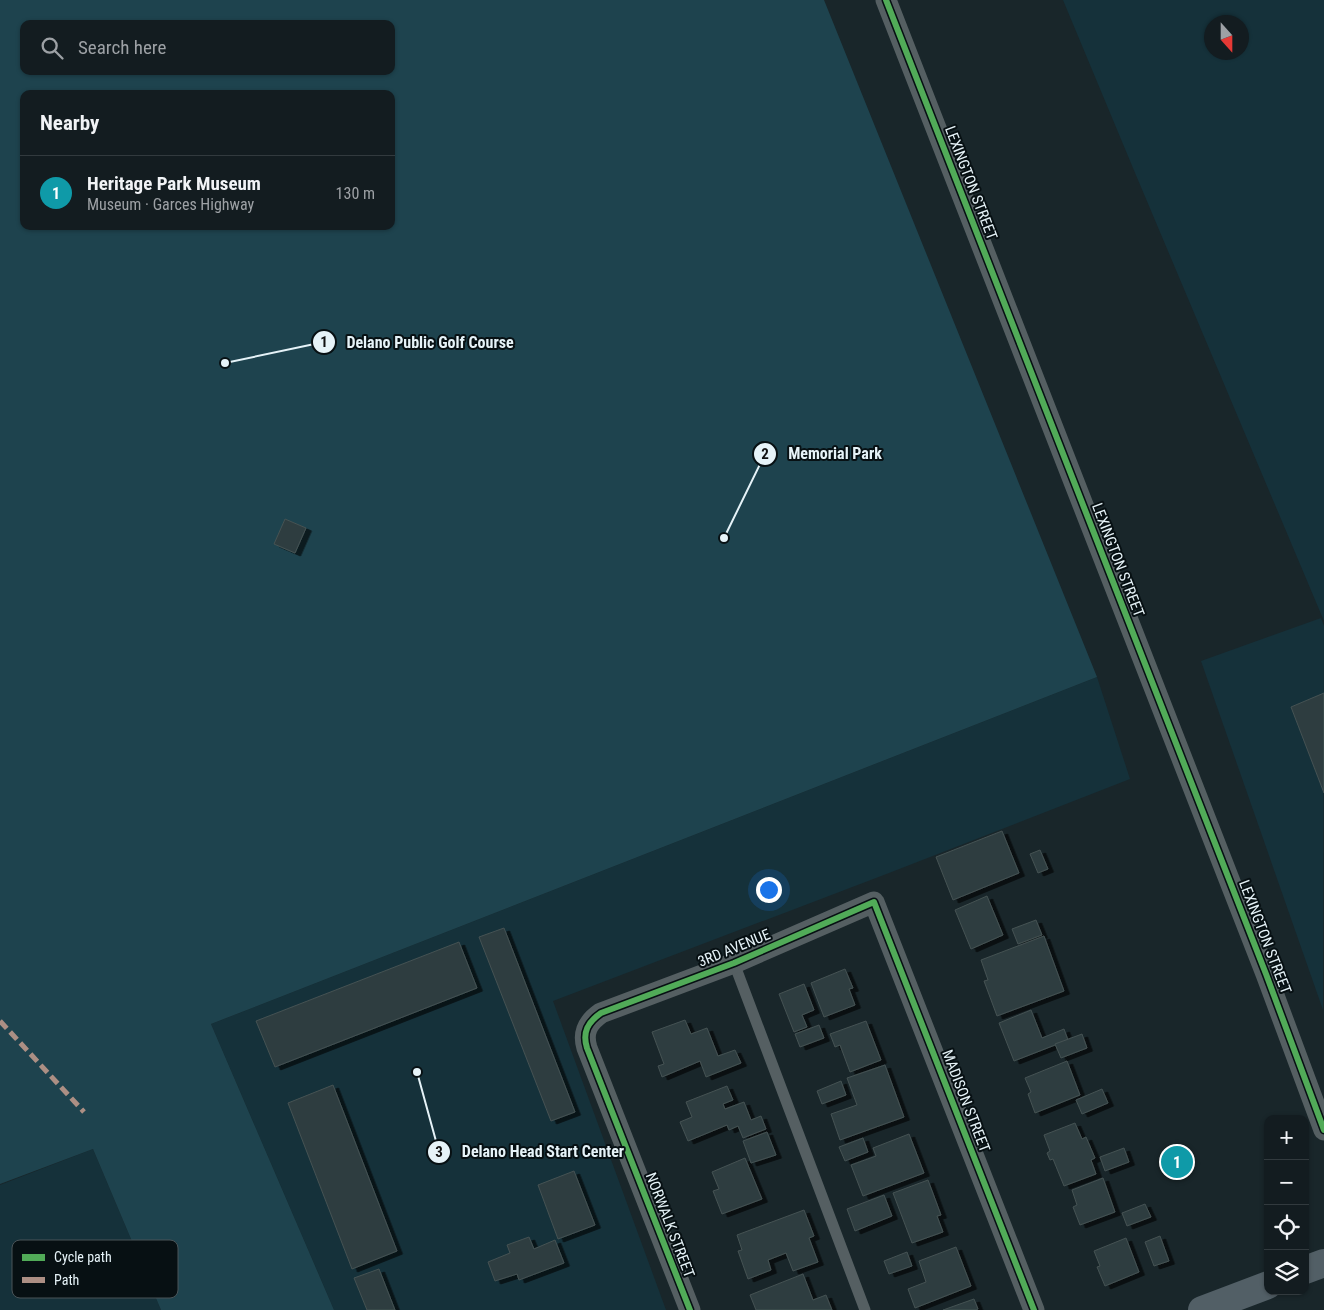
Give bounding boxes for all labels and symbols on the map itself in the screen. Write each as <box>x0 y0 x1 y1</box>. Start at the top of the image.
north arrow <box>1204 15 1249 60</box>
street label: LEXINGTON STREET <box>941 124 1001 243</box>
callout: Delano Public Golf Course <box>311 327 523 358</box>
text: 1 <box>320 333 328 351</box>
text: Delano Public Golf Course <box>346 333 514 352</box>
callout: Memorial Park <box>753 438 892 469</box>
text: Memorial Park <box>788 444 882 463</box>
text: 2 <box>761 445 769 463</box>
street label: LEXINGTON STREET <box>1088 501 1148 620</box>
your location <box>756 877 782 903</box>
street label: LEXINGTON STREET <box>1235 878 1295 997</box>
street label: 3RD AVENUE <box>695 925 773 971</box>
street label: MADISON STREET <box>938 1047 994 1155</box>
callout: Delano Head Start Center <box>427 1136 634 1167</box>
text: Delano Head Start Center <box>462 1142 624 1161</box>
text: 3 <box>435 1143 443 1161</box>
pin: 1 <box>1161 1143 1193 1181</box>
street label: NORWALK STREET <box>642 1170 698 1280</box>
legend <box>12 1240 178 1298</box>
text: Cycle path <box>54 1249 112 1265</box>
text: Path <box>54 1272 79 1288</box>

